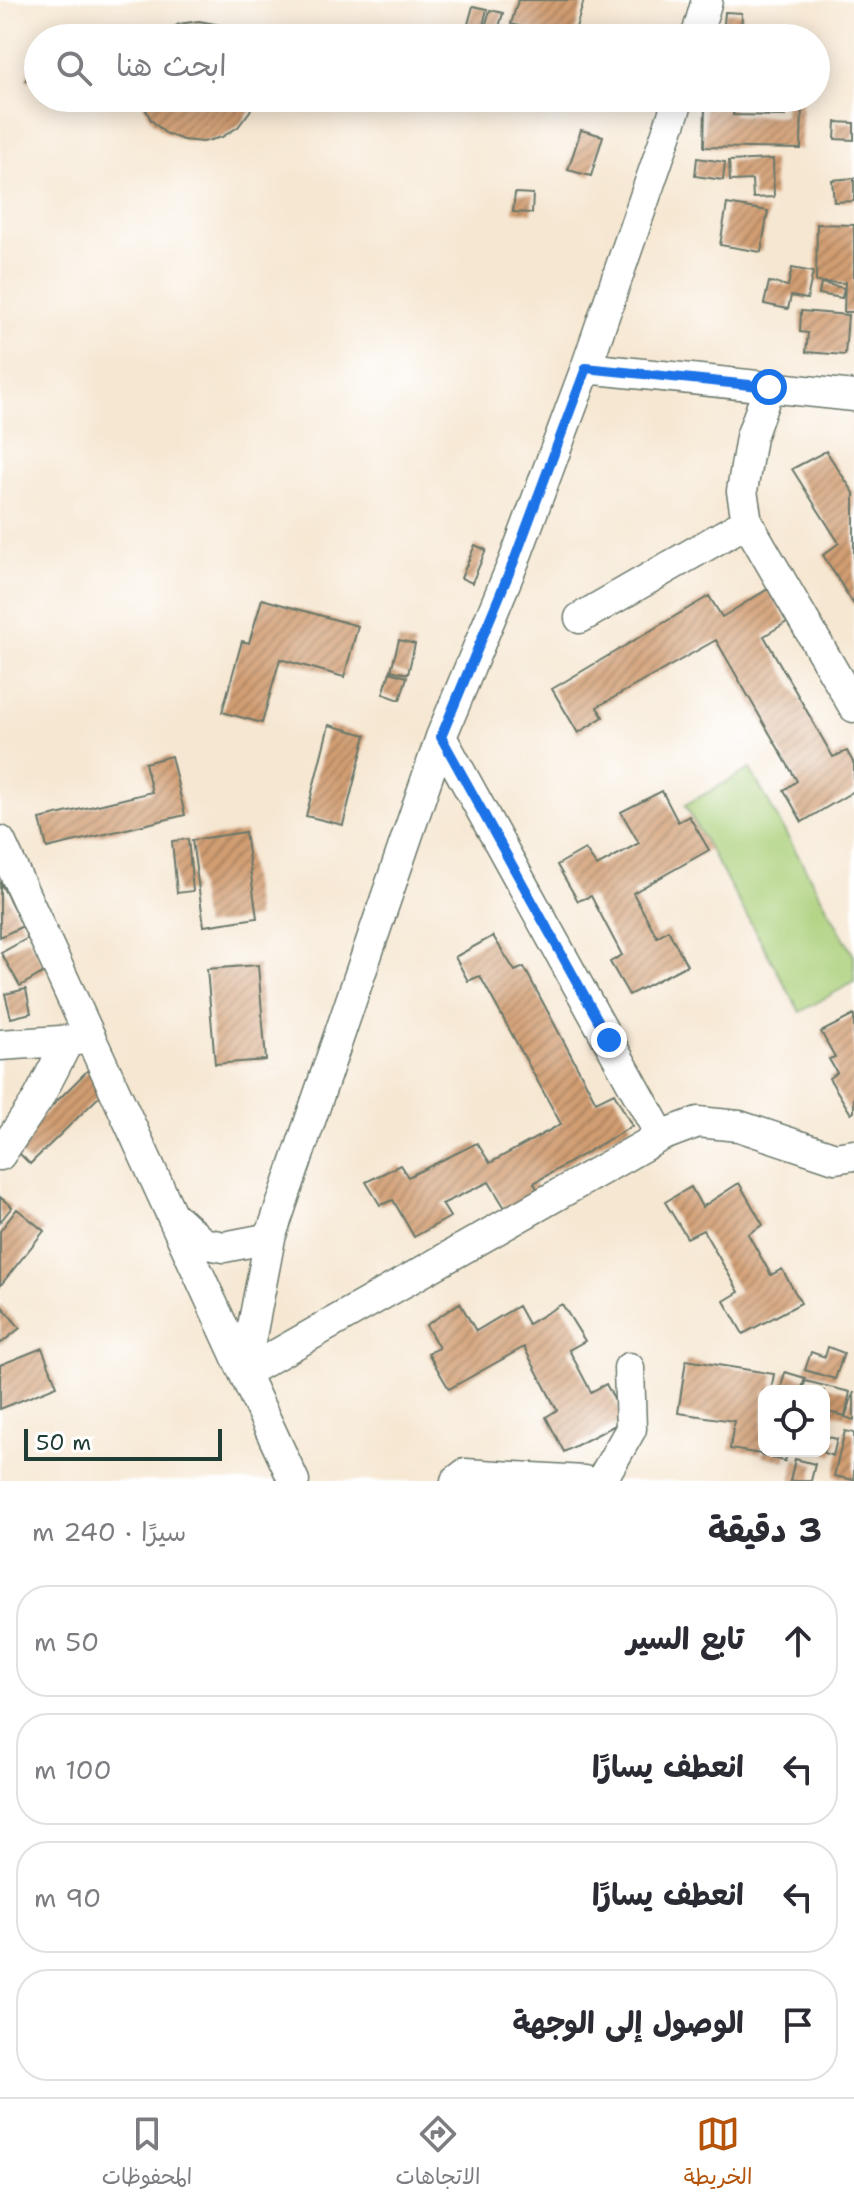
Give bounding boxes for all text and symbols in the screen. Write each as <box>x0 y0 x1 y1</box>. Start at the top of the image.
search box <box>24 24 830 112</box>
text: ابحث هنا <box>116 45 227 86</box>
icon: search <box>52 46 96 90</box>
route start <box>751 369 787 405</box>
route end <box>591 1022 627 1058</box>
map controls <box>758 1385 830 1457</box>
button: locate <box>758 1385 830 1457</box>
scale bar <box>24 1425 222 1461</box>
text: 50 m <box>36 1428 91 1457</box>
text: 3 دقيقة <box>708 1507 822 1553</box>
text: سيرًا · 240 m <box>32 1514 186 1549</box>
text: تابع السير <box>627 1618 744 1659</box>
icon: ahead <box>776 1619 820 1663</box>
text: 50 m <box>34 1624 99 1659</box>
text: انعطف يسارًا <box>592 1746 744 1787</box>
icon: left <box>776 1747 820 1791</box>
text: 100 m <box>34 1752 112 1787</box>
text: انعطف يسارًا <box>592 1874 744 1915</box>
icon: left <box>776 1875 820 1919</box>
text: 90 m <box>34 1880 101 1915</box>
text: الوصول إلى الوجهة <box>512 2002 744 2043</box>
icon: arrive <box>776 2003 820 2047</box>
tab: المحفوظات <box>102 2112 192 2196</box>
tab: الاتجاهات <box>396 2112 480 2196</box>
tab: الخريطة <box>684 2112 752 2196</box>

